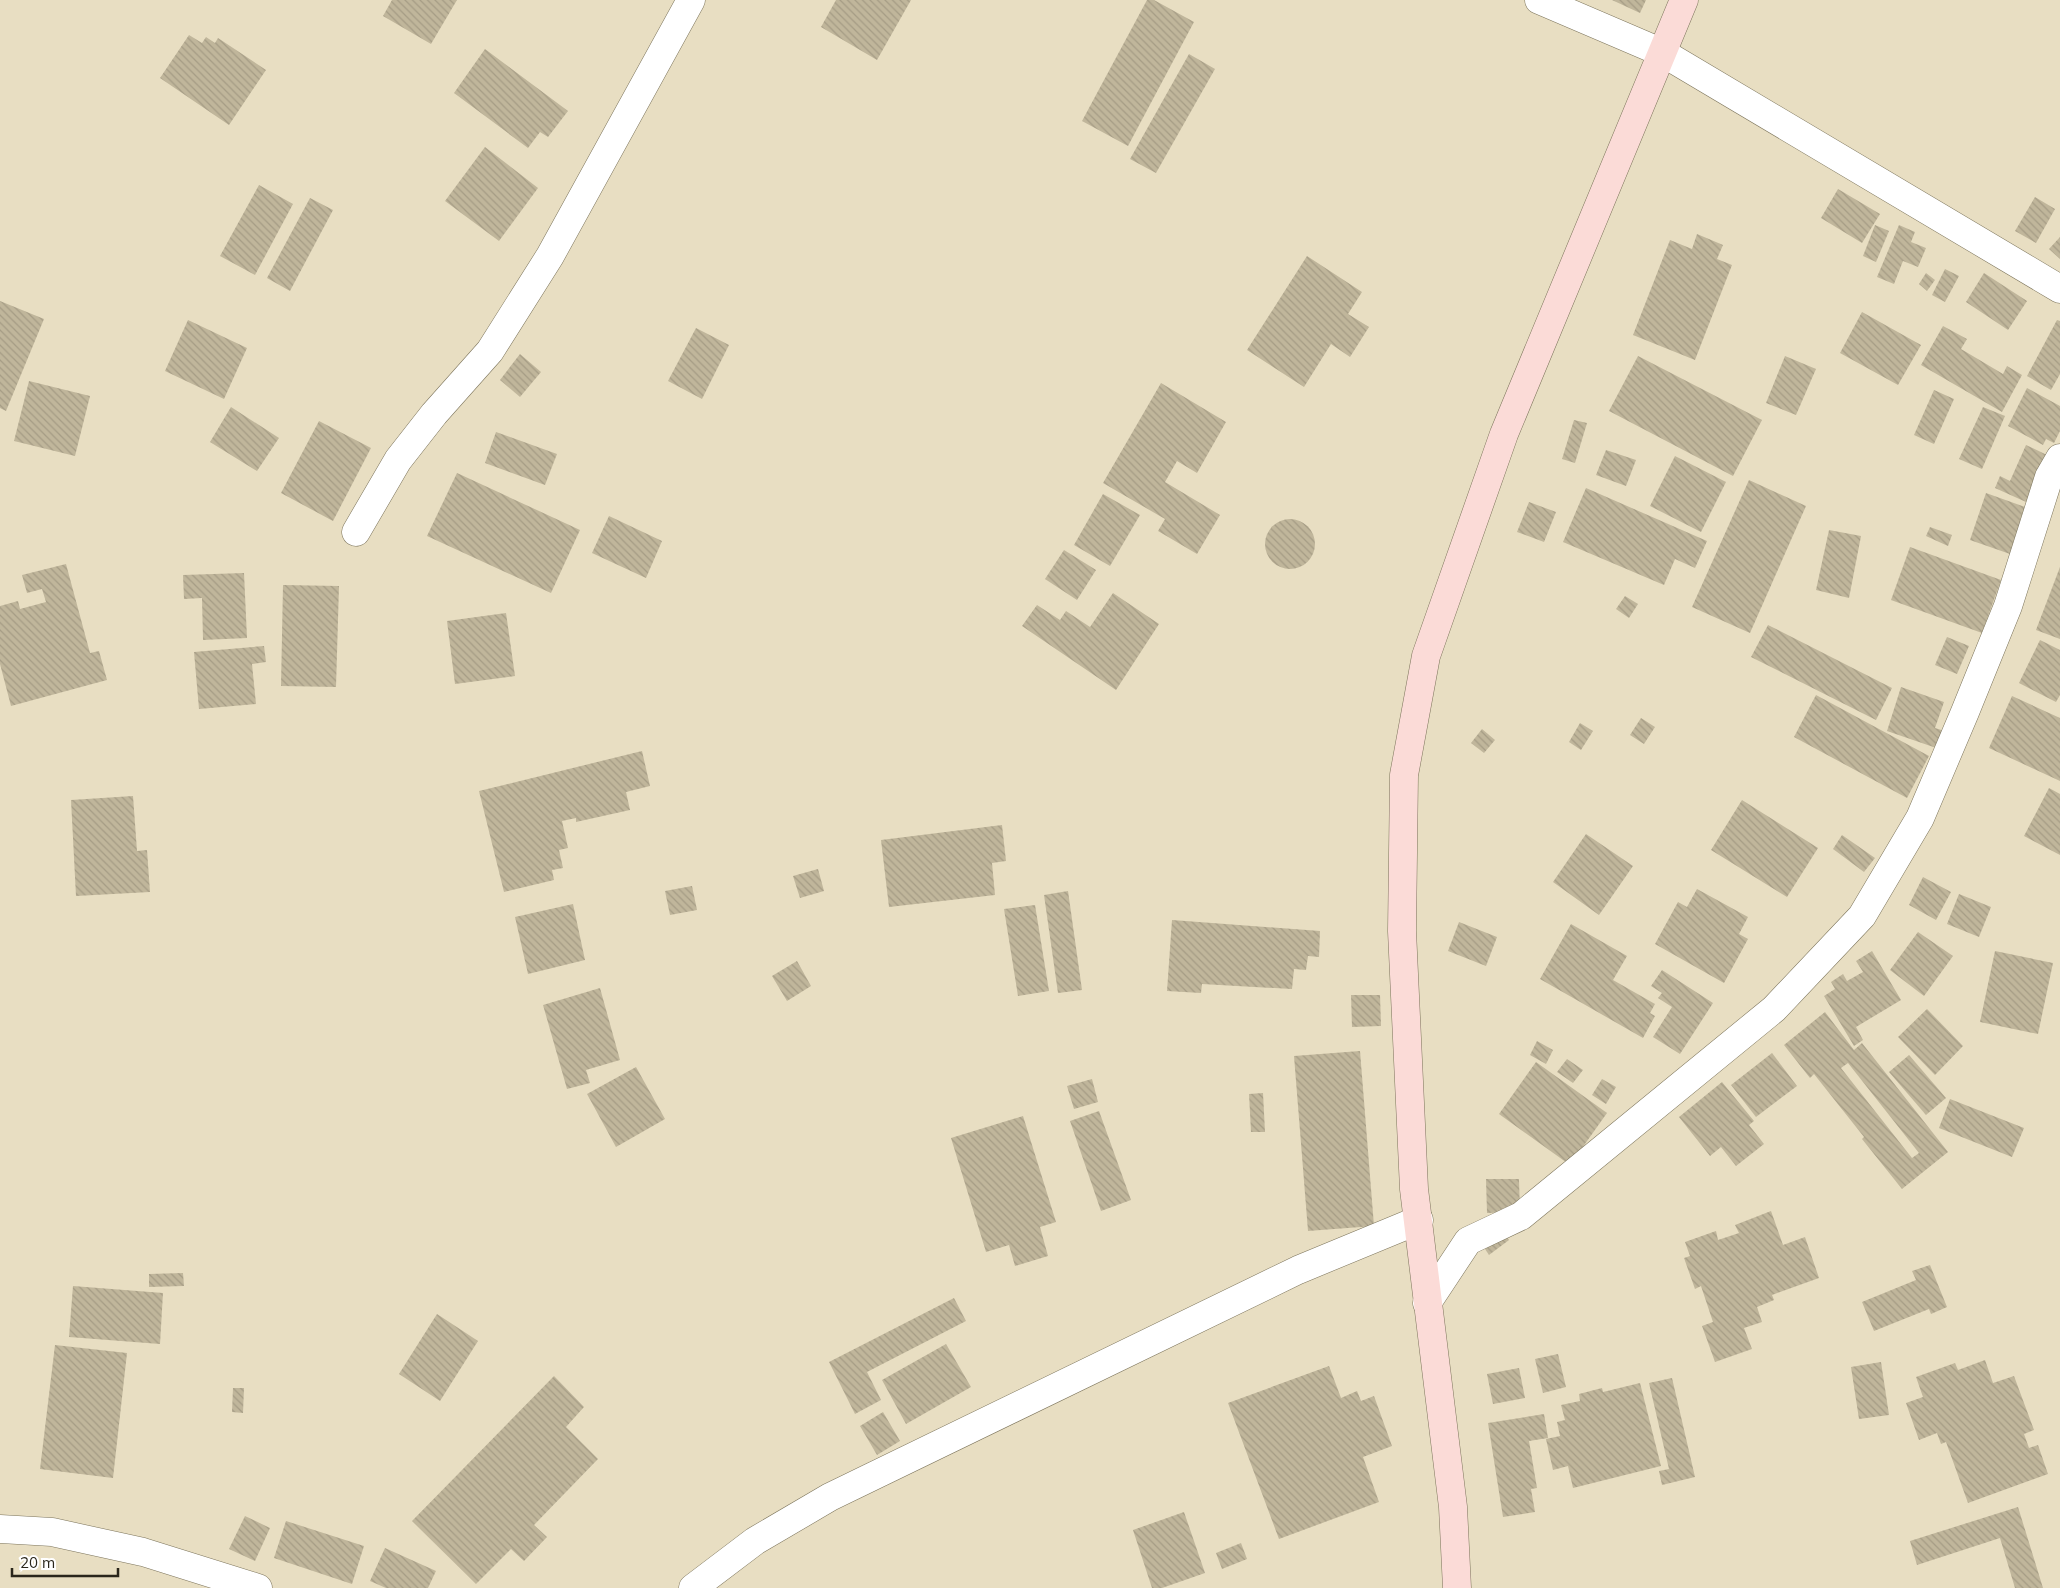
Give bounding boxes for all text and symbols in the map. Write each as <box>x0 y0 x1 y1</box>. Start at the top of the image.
scale bar <box>12 1546 119 1578</box>
text: 20 m <box>20 1553 55 1572</box>

